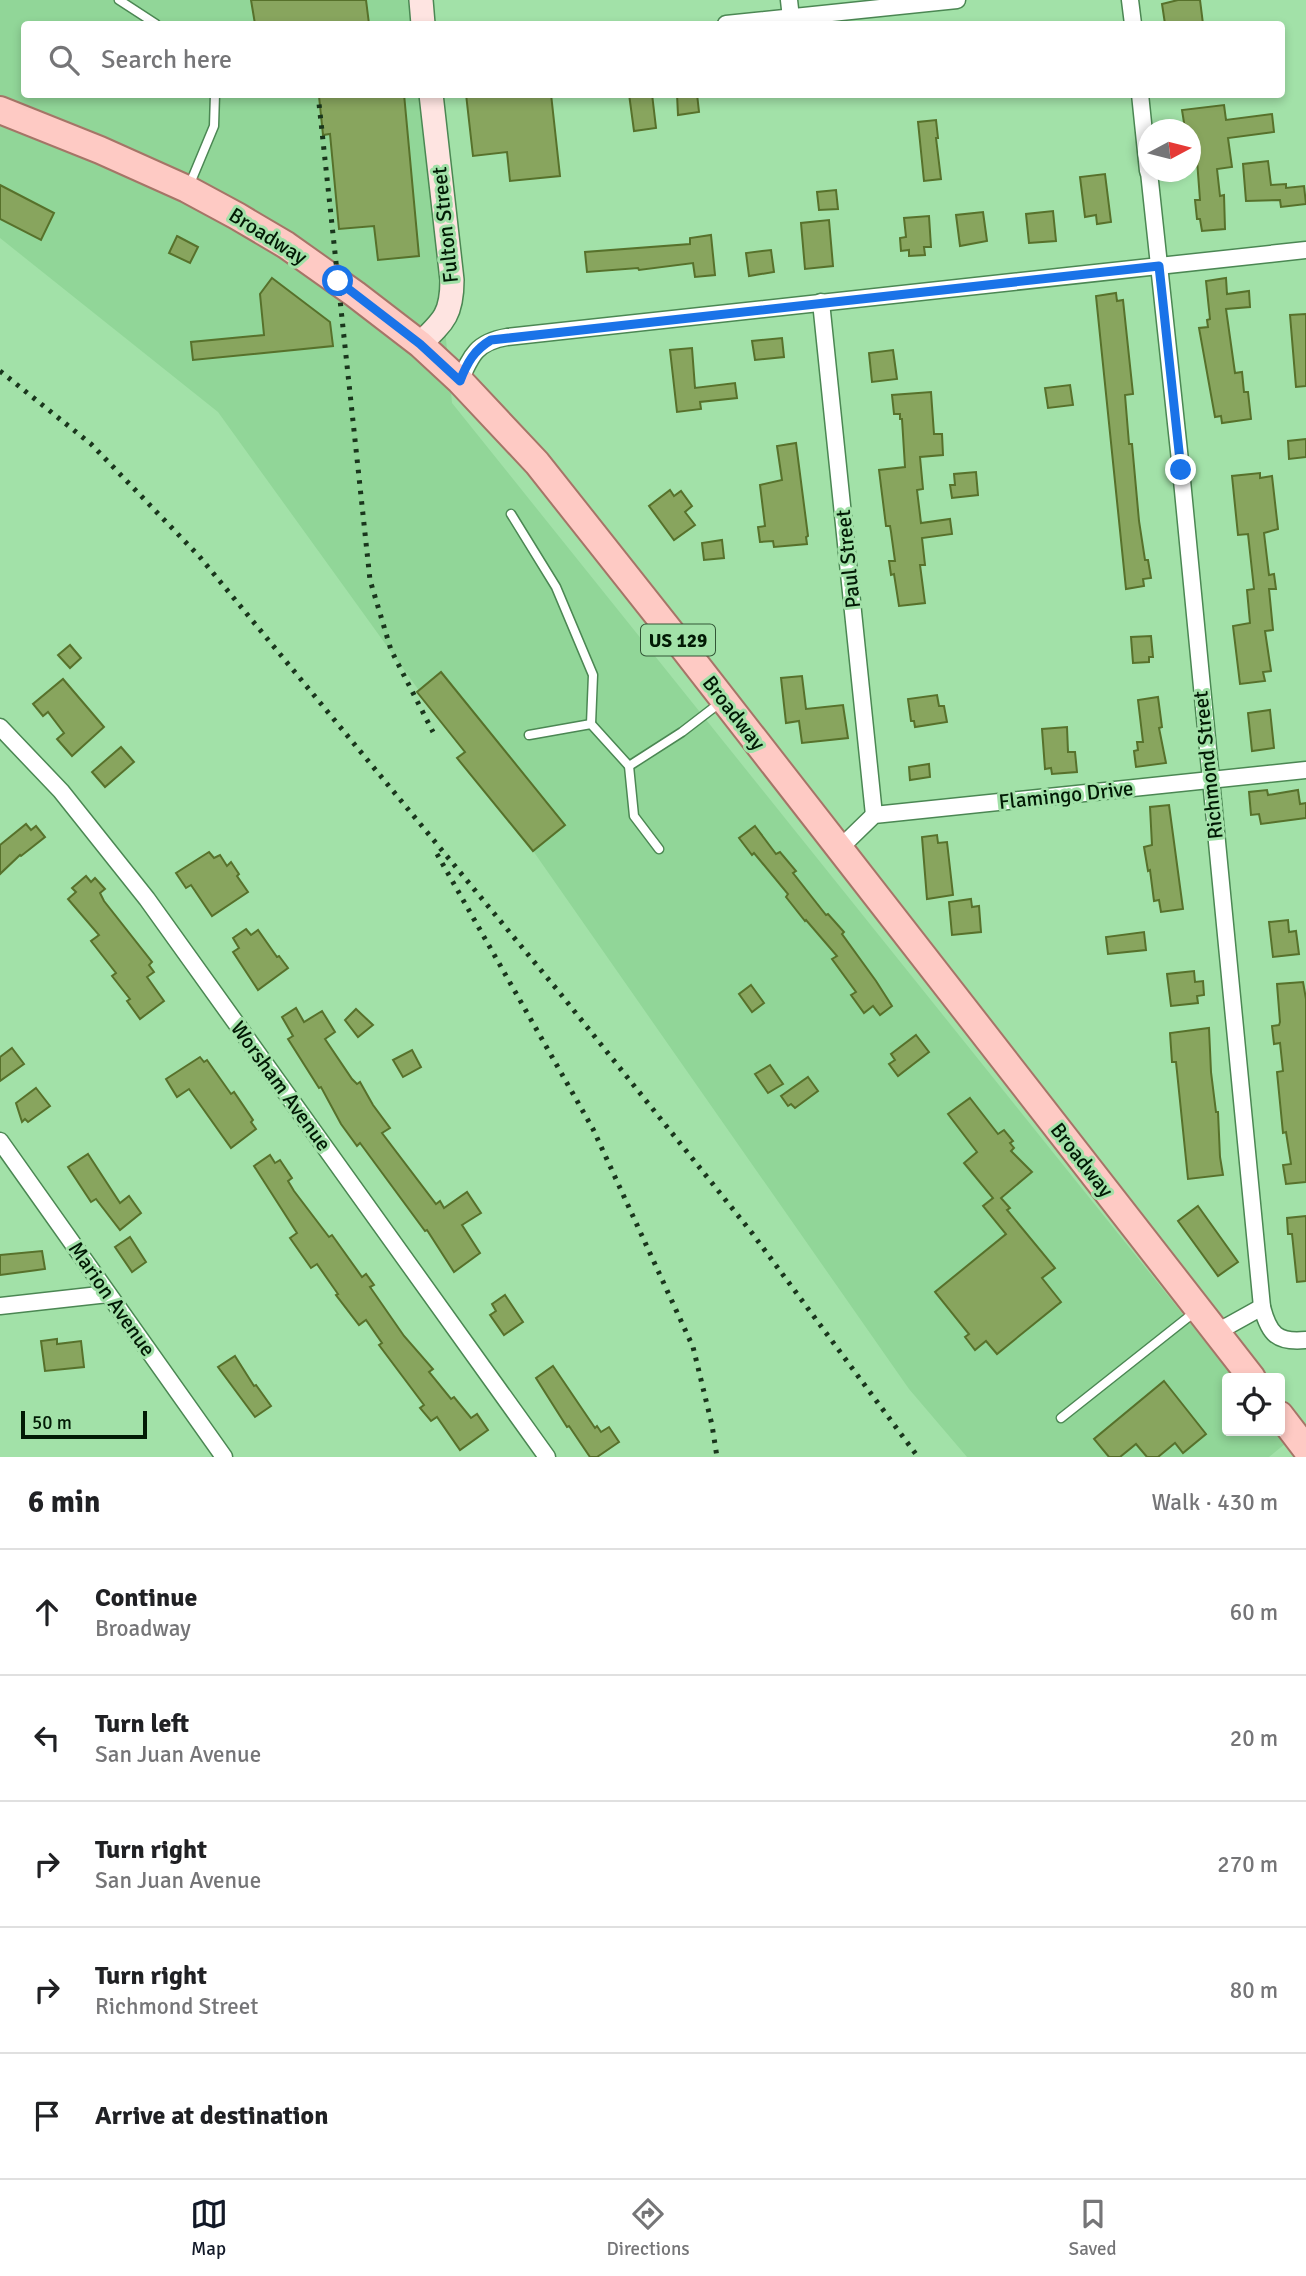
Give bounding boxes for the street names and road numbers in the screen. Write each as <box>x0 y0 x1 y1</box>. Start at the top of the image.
street label: Fulton Street <box>426 166 464 284</box>
street label: Broadway <box>224 202 312 270</box>
street label: Paul Street <box>830 508 866 610</box>
road number: US 129 <box>641 624 715 656</box>
street label: Broadway <box>697 671 771 756</box>
street label: Richmond Street <box>1187 689 1229 841</box>
street label: Flamingo Drive <box>997 775 1135 815</box>
street label: Worsham Avenue <box>225 1016 337 1156</box>
street label: Broadway <box>1045 1118 1119 1203</box>
street label: Marion Avenue <box>63 1237 161 1361</box>

